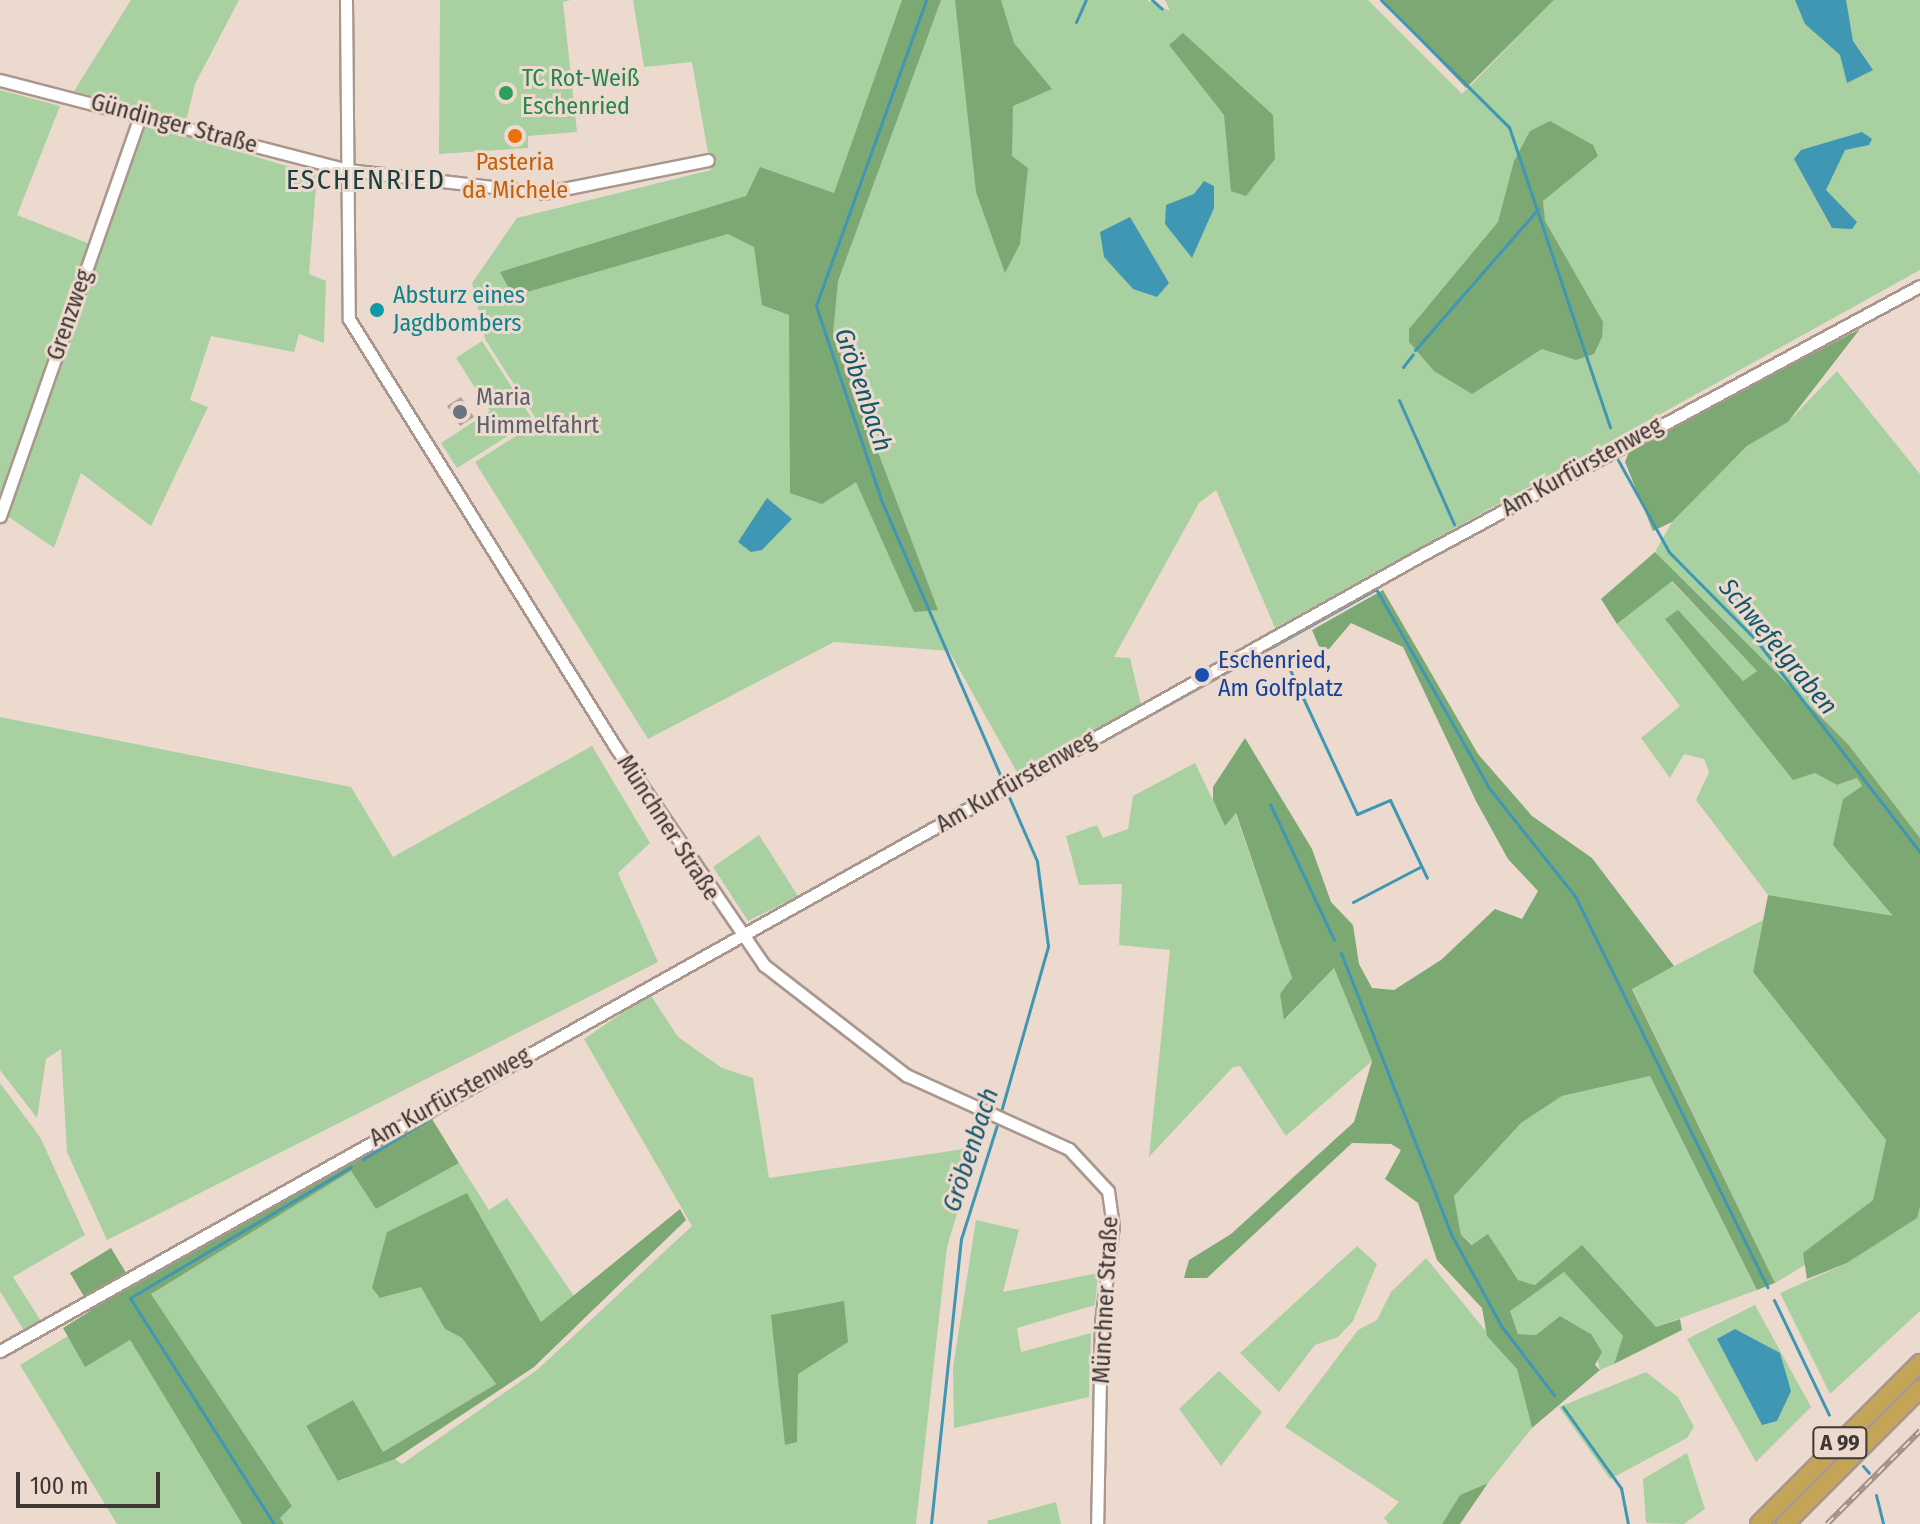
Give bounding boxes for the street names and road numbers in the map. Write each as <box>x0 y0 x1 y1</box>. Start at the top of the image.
street label: Gündinger Straße <box>88 88 260 160</box>
street label: Grenzweg <box>41 266 99 364</box>
street label: Am Kurfürstenweg <box>1497 411 1667 523</box>
street label: Am Kurfürstenweg <box>931 725 1101 839</box>
street label: Münchner Straße <box>610 750 726 906</box>
street label: Am Kurfürstenweg <box>365 1041 535 1153</box>
street label: Münchner Straße <box>1087 1216 1125 1384</box>
road number: A 99 <box>1812 1425 1868 1461</box>

